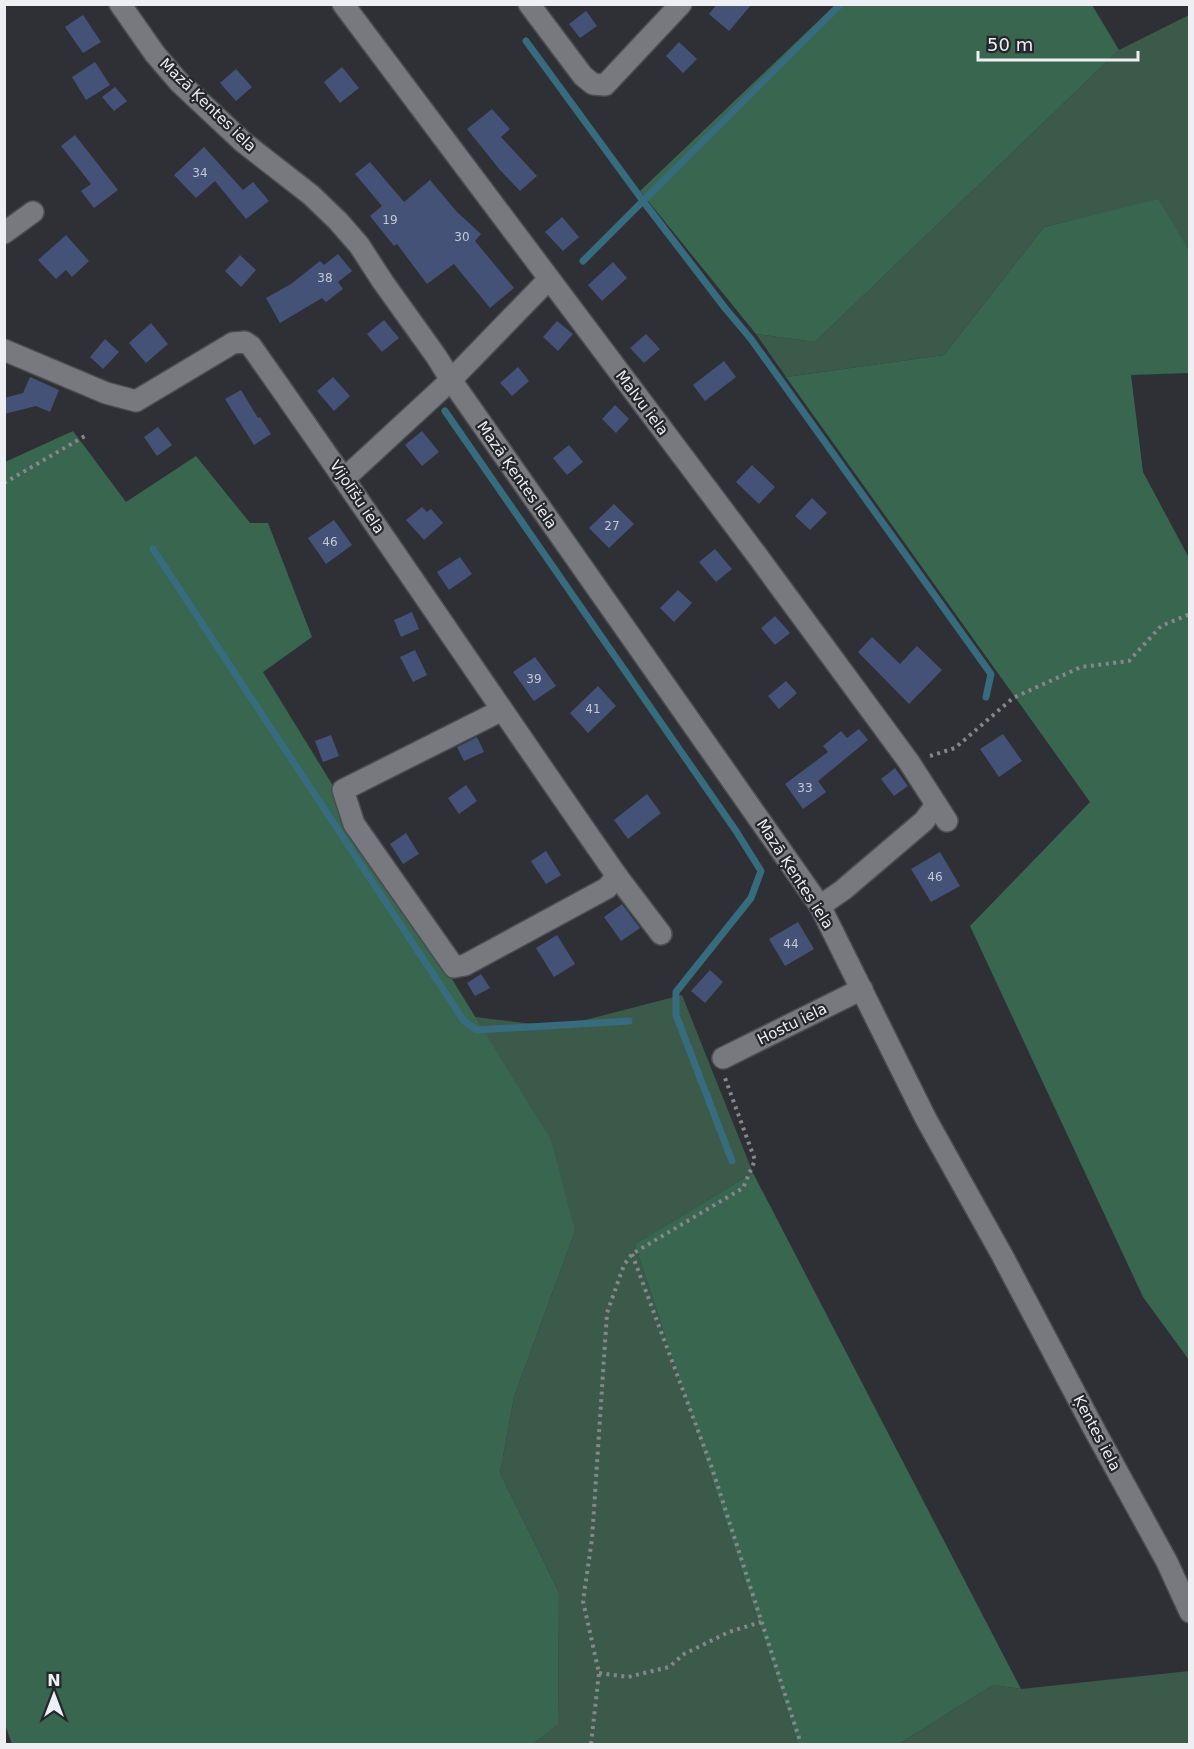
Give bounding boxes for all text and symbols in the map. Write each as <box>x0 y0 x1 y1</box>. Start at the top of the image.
scale bar <box>978 24 1138 62</box>
text: 50 m <box>987 34 1033 55</box>
street label: Mazā Ķentes iela <box>156 54 260 156</box>
house number: 34 <box>192 166 208 180</box>
house number: 19 <box>382 213 398 227</box>
house number: 30 <box>454 230 470 244</box>
house number: 38 <box>317 271 333 285</box>
street label: Malvu iela <box>612 367 672 439</box>
street label: Mazā Ķentes iela <box>473 418 561 532</box>
street label: Vijolīšu iela <box>326 457 388 537</box>
house number: 27 <box>604 519 620 533</box>
house number: 46 <box>322 535 338 549</box>
house number: 39 <box>526 672 542 686</box>
house number: 41 <box>585 702 601 716</box>
house number: 33 <box>797 781 813 795</box>
street label: Mazā Ķentes iela <box>753 816 837 932</box>
house number: 46 <box>927 870 943 884</box>
house number: 44 <box>783 937 799 951</box>
street label: Hostu iela <box>754 999 830 1049</box>
street label: Ķentes iela <box>1070 1392 1124 1474</box>
north arrow <box>24 1665 84 1725</box>
text: N <box>47 1671 61 1690</box>

